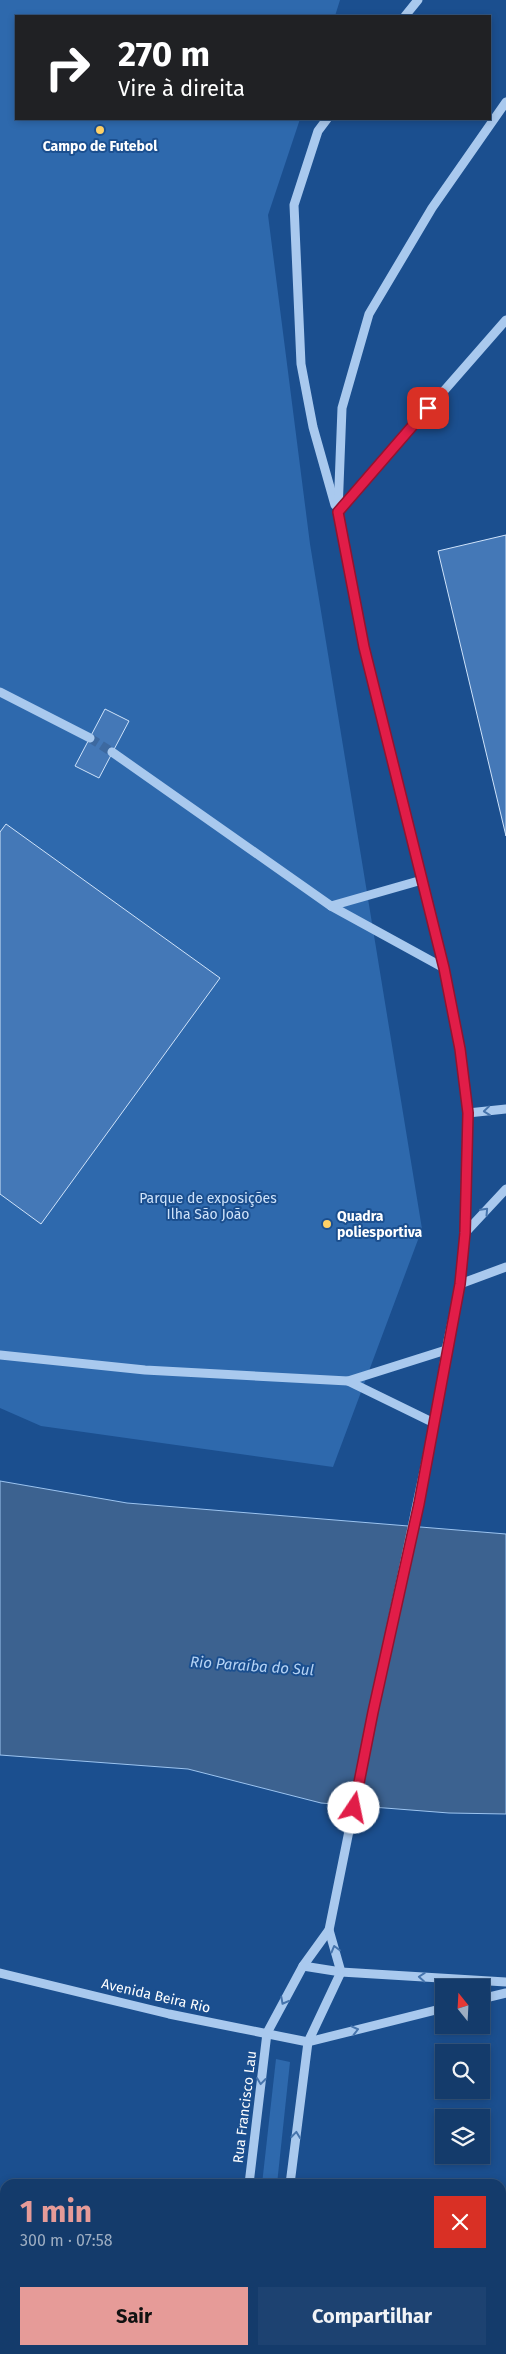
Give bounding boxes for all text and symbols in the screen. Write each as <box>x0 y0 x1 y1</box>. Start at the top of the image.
text: 270 m <box>118 33 210 75</box>
icon: right <box>35 35 100 100</box>
text: Vire à direita <box>118 75 245 102</box>
marker: Campo de Futebol <box>94 124 106 136</box>
place label: Campo de Futebol <box>43 138 158 155</box>
pin <box>407 387 449 429</box>
icon: arrive <box>414 394 442 422</box>
one-way arrow <box>483 1105 491 1116</box>
park label: Parque de exposições Ilha São João <box>139 1190 277 1223</box>
place label: Quadra poliesportiva <box>337 1208 423 1241</box>
one-way arrow <box>479 1208 488 1217</box>
marker: Quadra poliesportiva <box>321 1218 333 1230</box>
water label: Rio Paraíba do Sul <box>189 1653 315 1679</box>
position arrow <box>327 1781 379 1833</box>
one-way arrow <box>330 1945 340 1954</box>
one-way arrow <box>418 1971 426 1982</box>
street label: Avenida Beira Rio <box>100 1975 212 2017</box>
north arrow <box>435 1979 490 2034</box>
map controls <box>435 1979 490 2164</box>
one-way arrow <box>281 1995 291 2004</box>
one-way arrow <box>351 2025 360 2036</box>
button: search <box>435 2044 490 2099</box>
street label: Rua Francisco Lau <box>230 2050 260 2164</box>
one-way arrow <box>256 2078 267 2086</box>
button: layers <box>435 2109 490 2164</box>
one-way arrow <box>290 2131 301 2139</box>
text: 1 min <box>20 2194 92 2230</box>
button: close <box>434 2196 486 2248</box>
text: 300 m · 07:58 <box>20 2231 113 2250</box>
button: Sair <box>20 2287 248 2345</box>
button: Compartilhar <box>258 2287 486 2345</box>

